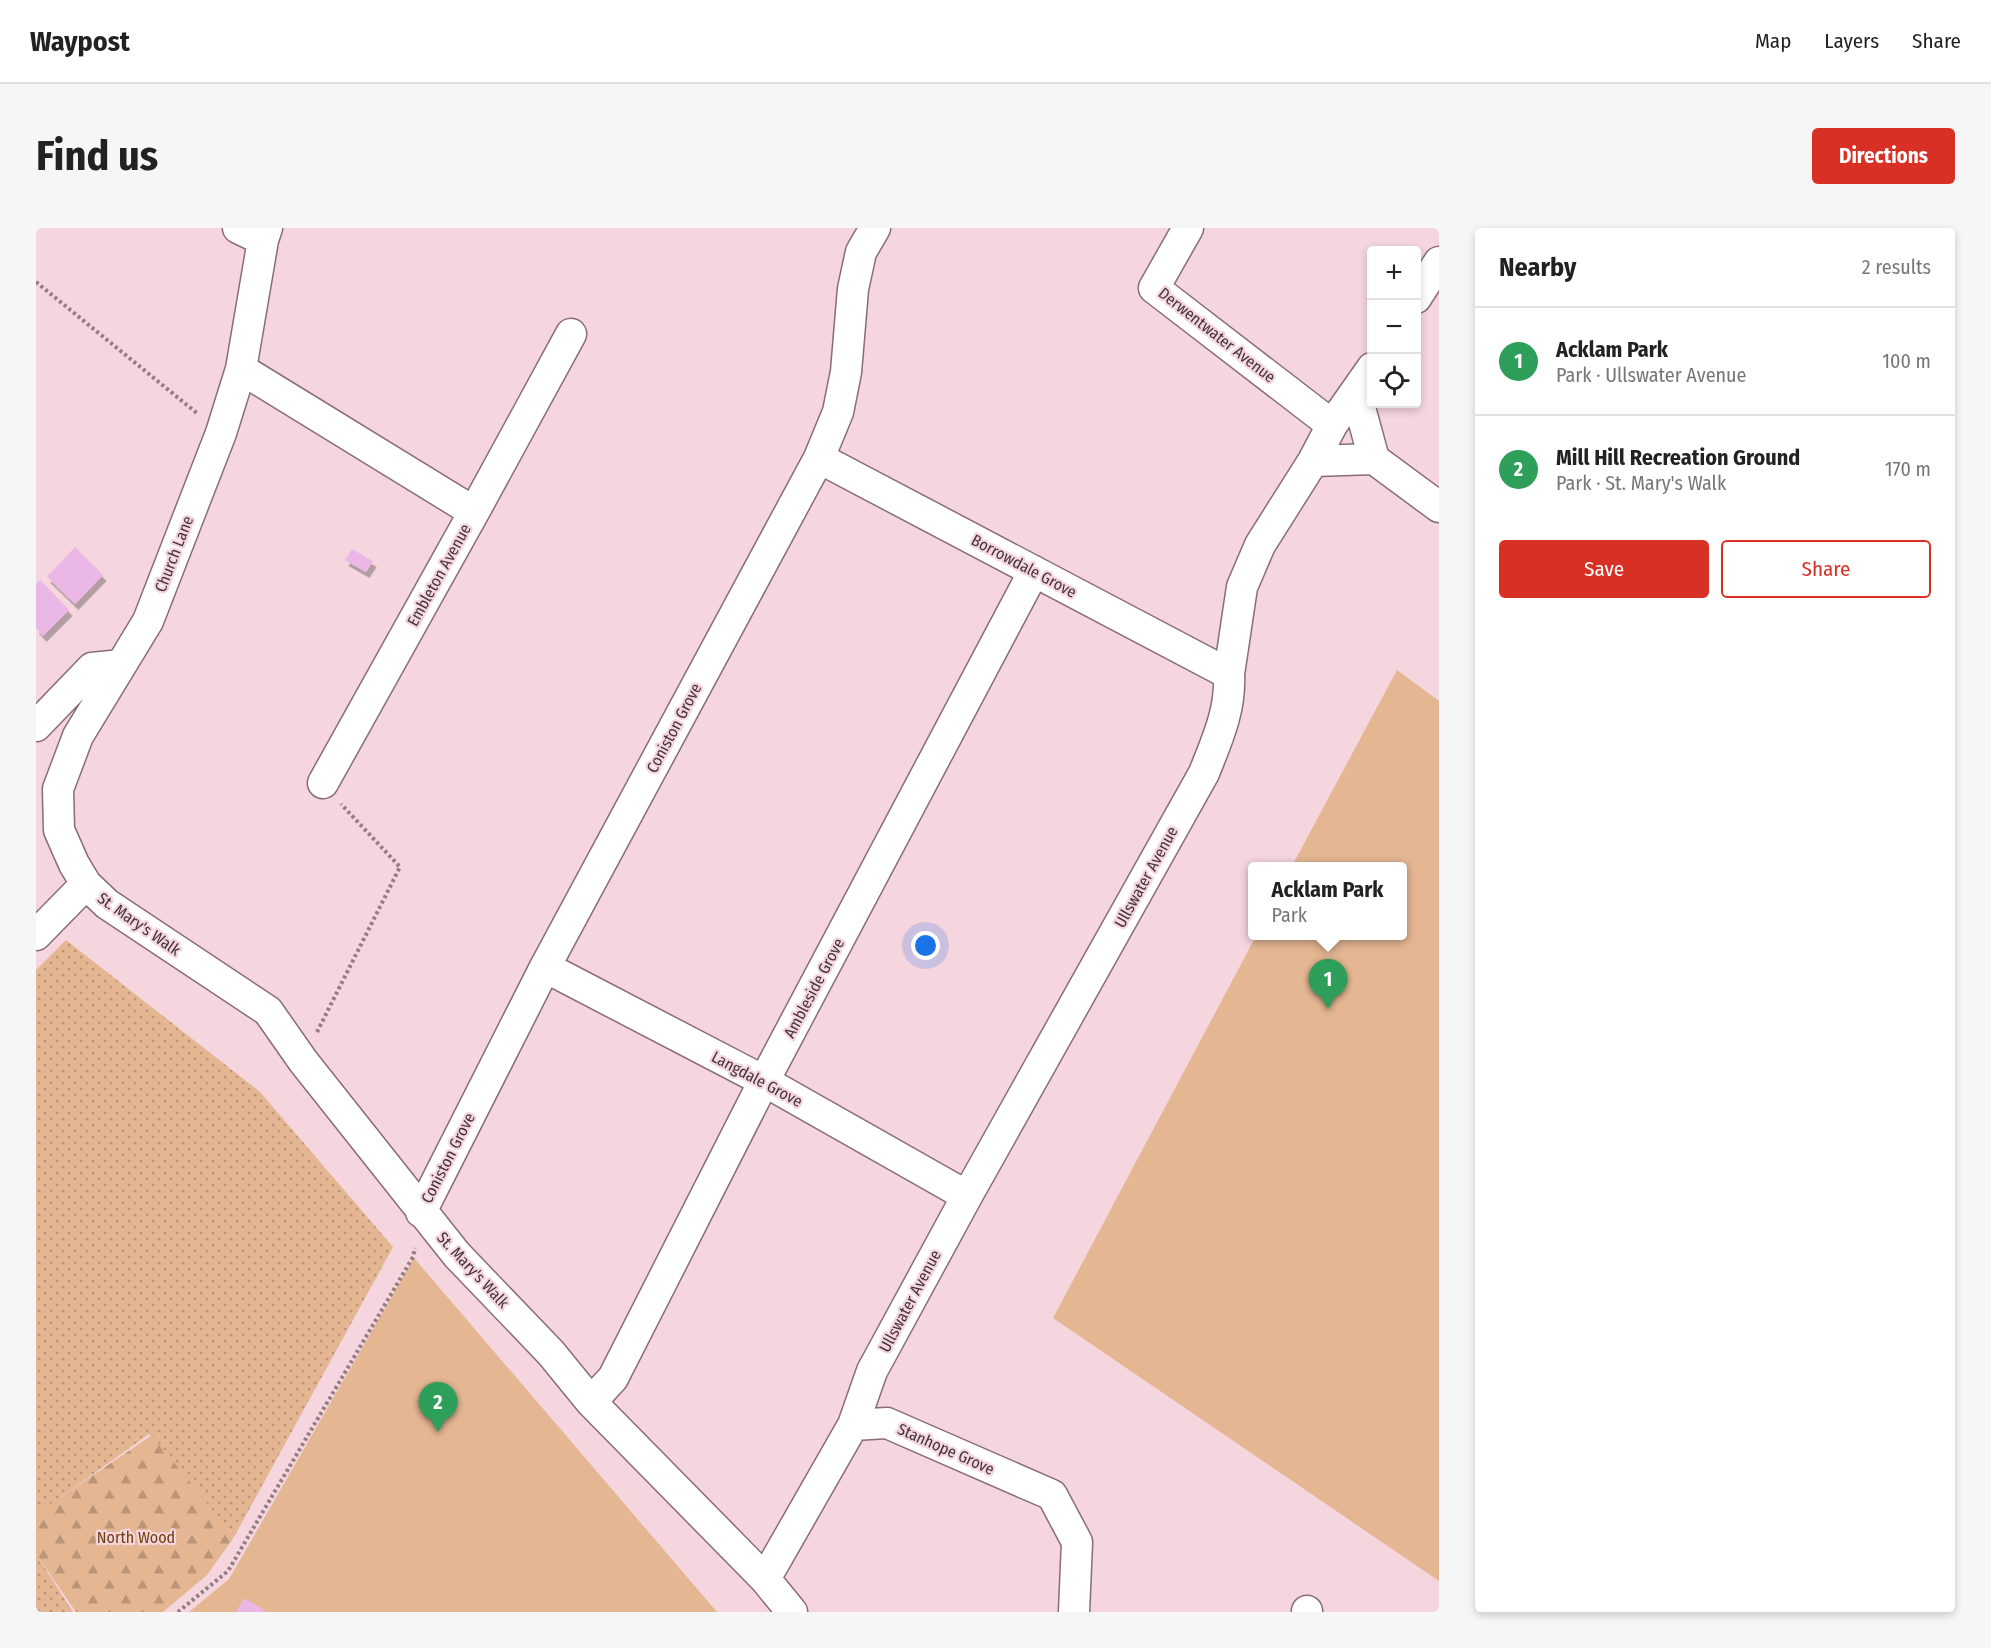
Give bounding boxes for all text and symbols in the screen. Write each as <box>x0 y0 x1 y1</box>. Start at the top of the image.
text: Waypost <box>30 25 130 58</box>
text: Map <box>1755 28 1791 54</box>
text: Layers <box>1824 28 1879 54</box>
text: Share <box>1912 28 1961 54</box>
button: Directions <box>1812 128 1955 184</box>
text: Find us <box>36 131 158 181</box>
map controls <box>1367 246 1421 408</box>
button: + <box>1367 246 1421 300</box>
text: Nearby <box>1499 252 1576 283</box>
text: 2 results <box>1862 255 1931 279</box>
street label: Derwentwater Avenue <box>1155 283 1279 387</box>
button: − <box>1367 300 1421 354</box>
text: Acklam Park <box>1556 336 1668 363</box>
text: 1 <box>1514 349 1523 373</box>
text: 100 m <box>1882 349 1931 373</box>
button: locate <box>1367 354 1421 408</box>
text: Park · Ullswater Avenue <box>1556 363 1746 387</box>
text: Mill Hill Recreation Ground <box>1556 444 1800 471</box>
text: 2 <box>1514 457 1523 481</box>
text: 170 m <box>1885 457 1931 481</box>
text: Park · St. Mary's Walk <box>1556 471 1726 495</box>
street label: Church Lane <box>151 513 197 595</box>
street label: Embleton Avenue <box>403 521 475 629</box>
street label: Borrowdale Grove <box>968 530 1080 602</box>
button: Save <box>1499 540 1709 598</box>
button: Share <box>1721 540 1931 598</box>
street label: Coniston Grove <box>642 680 706 776</box>
street label: Ullswater Avenue <box>1110 823 1182 931</box>
popup <box>1248 862 1407 940</box>
text: Acklam Park <box>1271 876 1384 903</box>
street label: St. Mary's Walk <box>94 888 185 960</box>
text: Park <box>1271 903 1307 927</box>
your location <box>911 931 940 960</box>
street label: Ambleside Grove <box>780 935 848 1041</box>
pin: 1 <box>1308 960 1348 1009</box>
street label: Langdale Grove <box>708 1047 806 1111</box>
street label: Coniston Grove <box>417 1110 479 1206</box>
street label: St. Mary's Walk <box>433 1228 513 1312</box>
street label: Ullswater Avenue <box>875 1247 945 1355</box>
pin: 2 <box>418 1382 458 1432</box>
street label: Stanhope Grove <box>895 1419 997 1479</box>
park label: North Wood <box>97 1528 175 1547</box>

